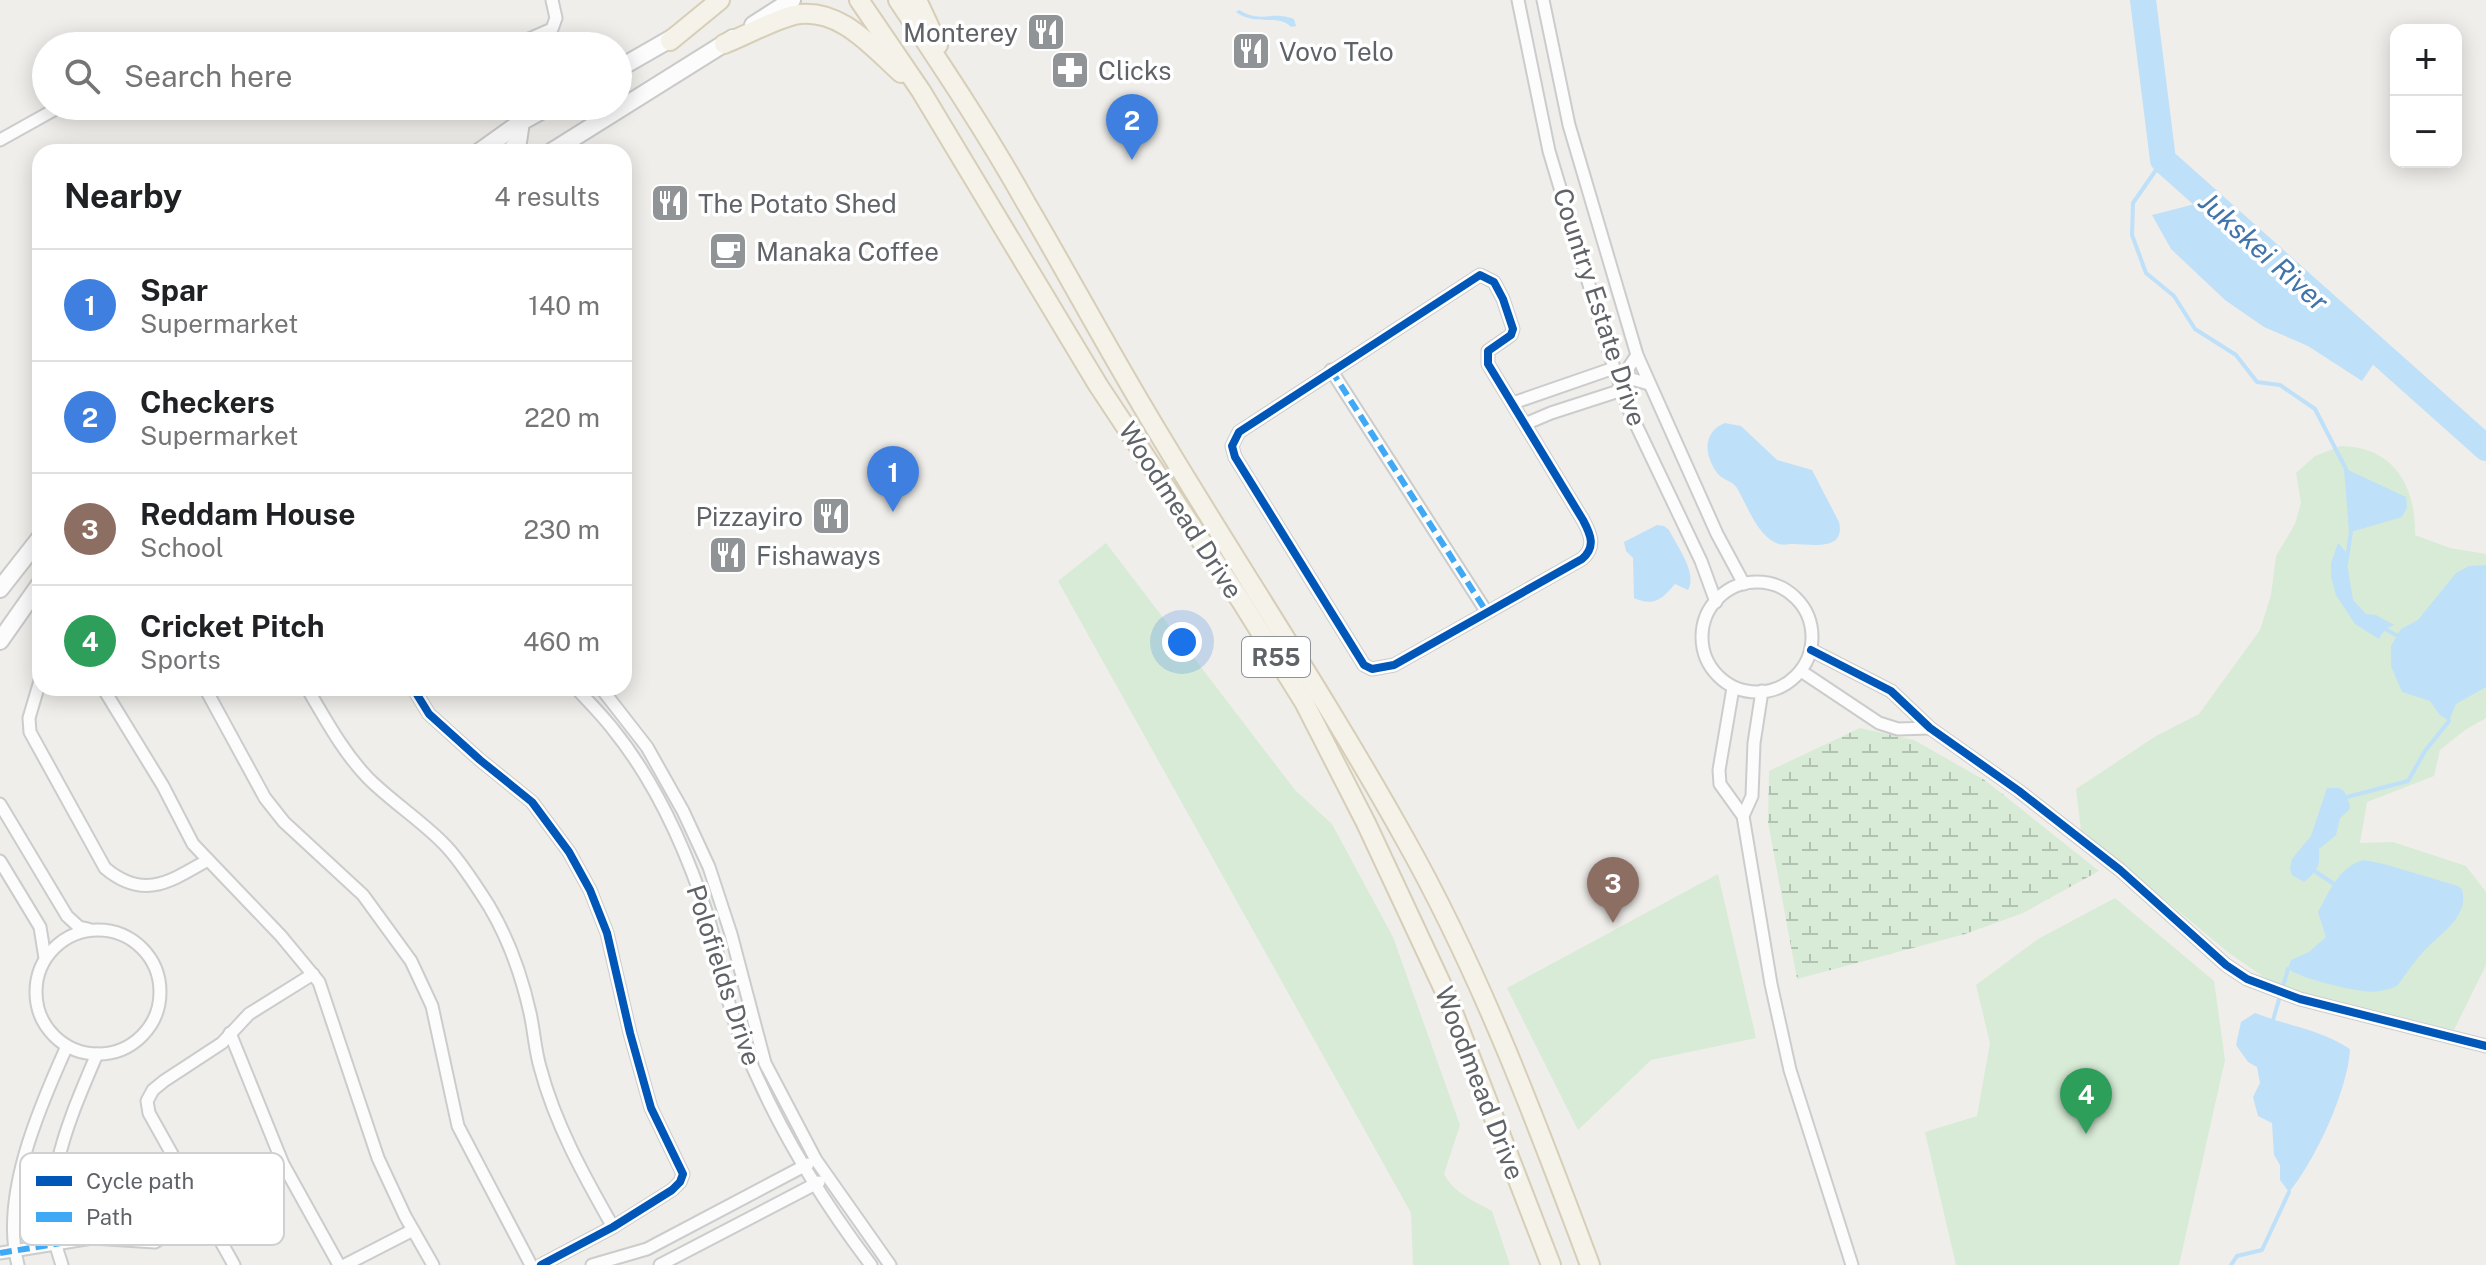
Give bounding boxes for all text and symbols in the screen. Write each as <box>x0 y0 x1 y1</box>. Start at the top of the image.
restaurant icon: Monterey <box>1025 11 1067 53</box>
place label: Monterey <box>903 17 1018 48</box>
map controls <box>2390 24 2462 168</box>
button: + <box>2390 24 2462 96</box>
restaurant icon: Vovo Telo <box>1230 30 1272 72</box>
search box <box>32 32 632 120</box>
place label: Vovo Telo <box>1279 36 1394 67</box>
pharmacy icon: Clicks <box>1049 49 1091 91</box>
icon: search <box>60 54 104 98</box>
place label: Clicks <box>1098 55 1172 86</box>
text: Search here <box>124 58 292 94</box>
pin: 2 <box>1106 94 1158 160</box>
button: − <box>2390 96 2462 168</box>
text: Nearby <box>64 176 182 216</box>
text: 4 results <box>494 181 600 212</box>
restaurant icon: The Potato Shed <box>649 182 691 224</box>
street label: Country Estate Drive <box>1547 184 1653 430</box>
water label: Jukskei River <box>2193 184 2336 318</box>
place label: The Potato Shed <box>698 188 897 219</box>
cafe icon: Manaka Coffee <box>707 230 749 272</box>
place label: Manaka Coffee <box>756 236 939 267</box>
text: Spar <box>140 272 208 308</box>
text: 1 <box>84 290 96 321</box>
text: 140 m <box>528 290 600 321</box>
text: Supermarket <box>140 308 298 339</box>
text: Checkers <box>140 384 275 420</box>
text: 2 <box>82 402 98 433</box>
text: 220 m <box>524 402 600 433</box>
street label: Woodmead Drive <box>1112 416 1250 604</box>
text: Supermarket <box>140 420 298 451</box>
pin: 1 <box>867 446 919 512</box>
restaurant icon: Pizzayiro <box>810 495 852 537</box>
text: Reddam House <box>140 496 356 532</box>
place label: Pizzayiro <box>696 501 803 532</box>
text: 3 <box>81 514 99 545</box>
text: 230 m <box>524 514 600 545</box>
text: School <box>140 532 224 563</box>
restaurant icon: Fishaways <box>707 534 749 576</box>
place label: Fishaways <box>756 540 881 571</box>
text: Cricket Pitch <box>140 608 325 644</box>
your location <box>1162 622 1202 662</box>
text: 4 <box>81 626 99 657</box>
text: 460 m <box>523 626 600 657</box>
road number: R55 <box>1242 637 1310 677</box>
text: Sports <box>140 644 221 675</box>
pin: 3 <box>1587 857 1639 923</box>
street label: Polofields Drive <box>680 881 768 1069</box>
street label: Woodmead Drive <box>1429 982 1531 1184</box>
pin: 4 <box>2060 1068 2112 1134</box>
legend <box>20 1153 284 1245</box>
text: Cycle path <box>86 1168 194 1194</box>
text: Path <box>86 1204 133 1230</box>

